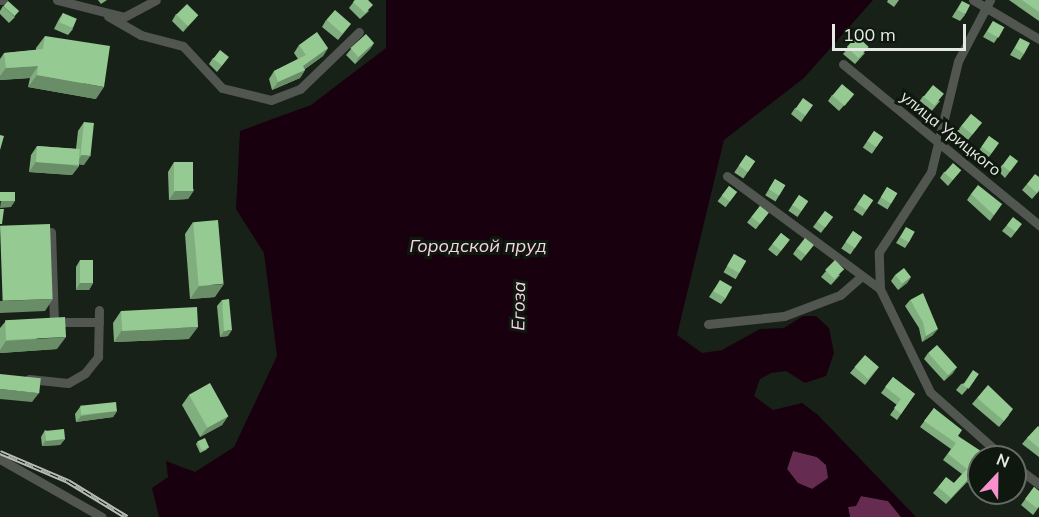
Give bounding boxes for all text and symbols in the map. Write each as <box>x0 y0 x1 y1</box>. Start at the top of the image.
scale bar <box>835 12 968 50</box>
text: 100 m <box>843 23 896 46</box>
street label: улица Урицкого <box>897 87 1005 179</box>
water label: Городской пруд <box>409 235 547 257</box>
water label: Егоза <box>508 281 530 331</box>
north arrow <box>967 445 1027 505</box>
text: N <box>994 449 1012 472</box>

